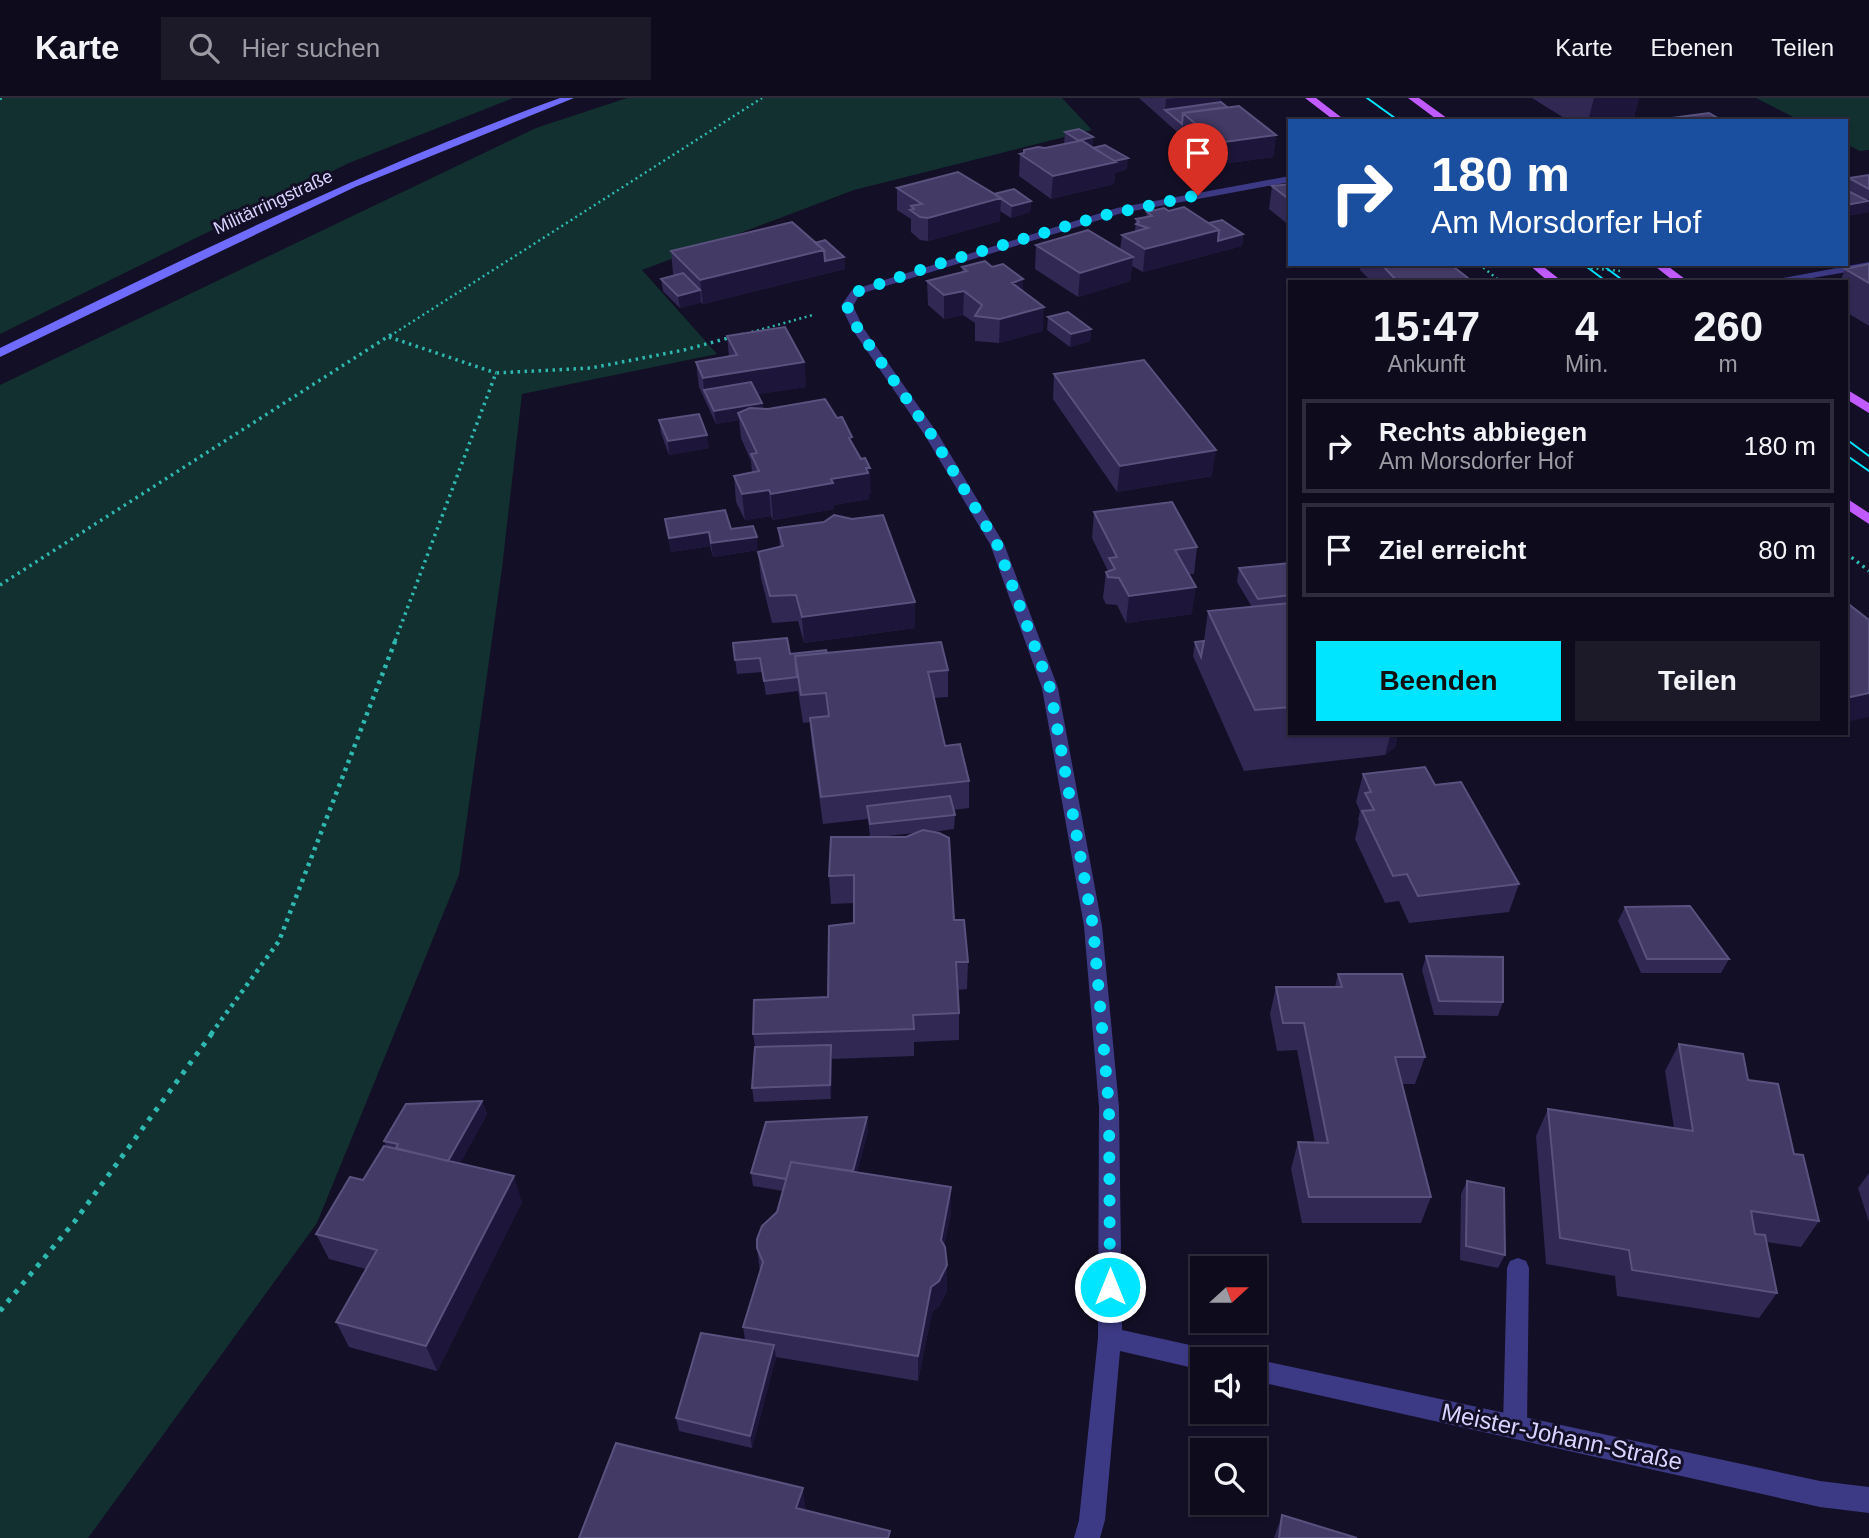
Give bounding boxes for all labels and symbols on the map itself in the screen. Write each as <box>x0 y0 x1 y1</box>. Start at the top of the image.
pin <box>1168 123 1228 195</box>
street label: Militärringstraße <box>210 166 336 238</box>
position arrow <box>1073 1250 1147 1324</box>
north arrow <box>1190 1256 1267 1334</box>
street label: Meister-Johann-Straße <box>1439 1398 1685 1475</box>

